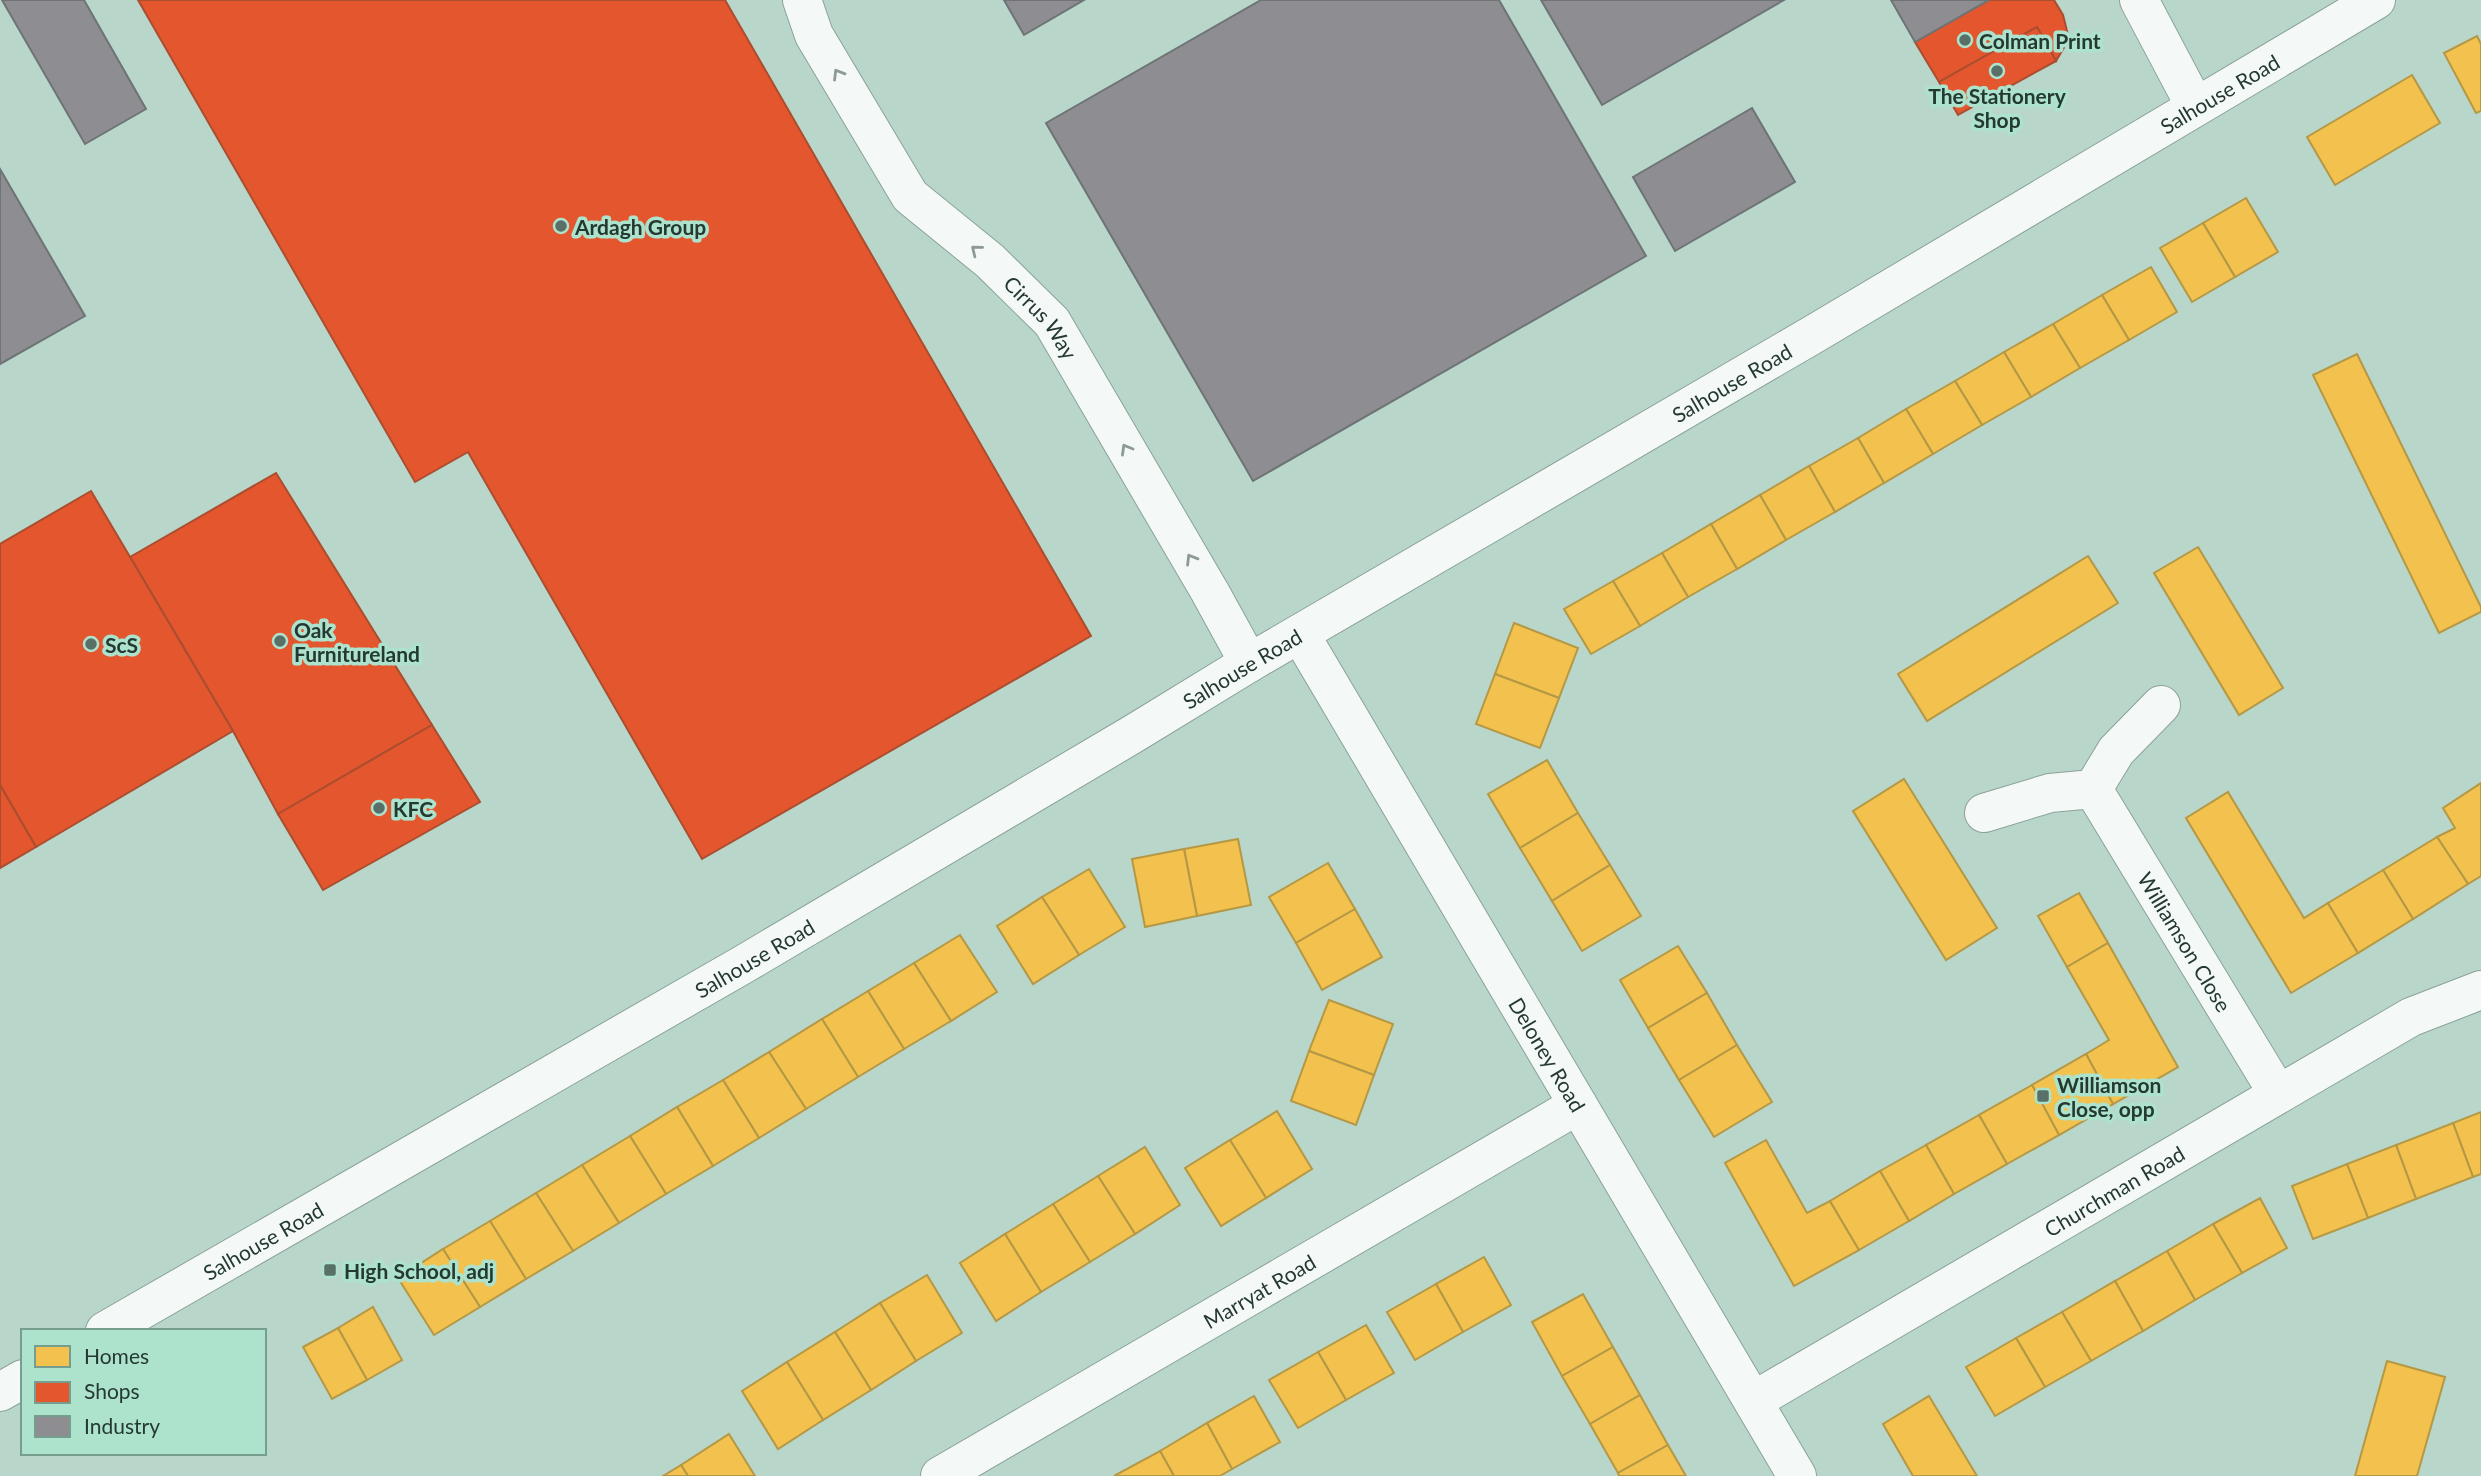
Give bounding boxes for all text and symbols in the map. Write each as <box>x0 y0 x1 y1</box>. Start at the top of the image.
place label: Colman Print <box>1979 28 2101 53</box>
marker: Colman Print <box>1957 32 1973 48</box>
street label: Salhouse Road <box>2155 48 2283 138</box>
marker: The Stationery Shop <box>1989 63 2005 79</box>
one-way arrow <box>833 68 846 81</box>
place label: The Stationery Shop <box>1928 83 2067 132</box>
place label: Ardagh Group <box>574 214 706 239</box>
marker: Ardagh Group <box>553 218 569 234</box>
one-way arrow <box>972 246 985 258</box>
street label: Cirrus Way <box>999 270 1083 363</box>
street label: Salhouse Road <box>1667 338 1796 427</box>
one-way arrow <box>1122 444 1135 457</box>
one-way arrow <box>1186 554 1199 567</box>
place label: Oak Furnitureland <box>294 617 420 666</box>
street label: Salhouse Road <box>1178 623 1306 713</box>
place label: ScS <box>105 632 138 657</box>
marker: Oak Furnitureland <box>272 633 288 649</box>
marker: ScS <box>83 636 99 652</box>
place label: KFC <box>393 796 433 821</box>
marker: KFC <box>371 800 387 816</box>
street label: Williamson Close <box>2134 867 2237 1016</box>
street label: Salhouse Road <box>690 913 819 1002</box>
street label: Deloney Road <box>1505 992 1592 1116</box>
place label: Williamson Close, opp <box>2057 1072 2161 1121</box>
marker: Williamson Close, opp <box>2035 1088 2051 1104</box>
street label: Churchman Road <box>2040 1140 2188 1241</box>
street label: Salhouse Road <box>198 1196 327 1285</box>
street label: Marryat Road <box>1198 1248 1319 1333</box>
place label: High School, adj <box>344 1258 494 1283</box>
marker: High School, adj <box>322 1262 338 1278</box>
legend <box>21 1329 266 1455</box>
text: Homes <box>84 1343 149 1368</box>
text: Shops <box>84 1378 140 1403</box>
text: Industry <box>84 1413 160 1438</box>

